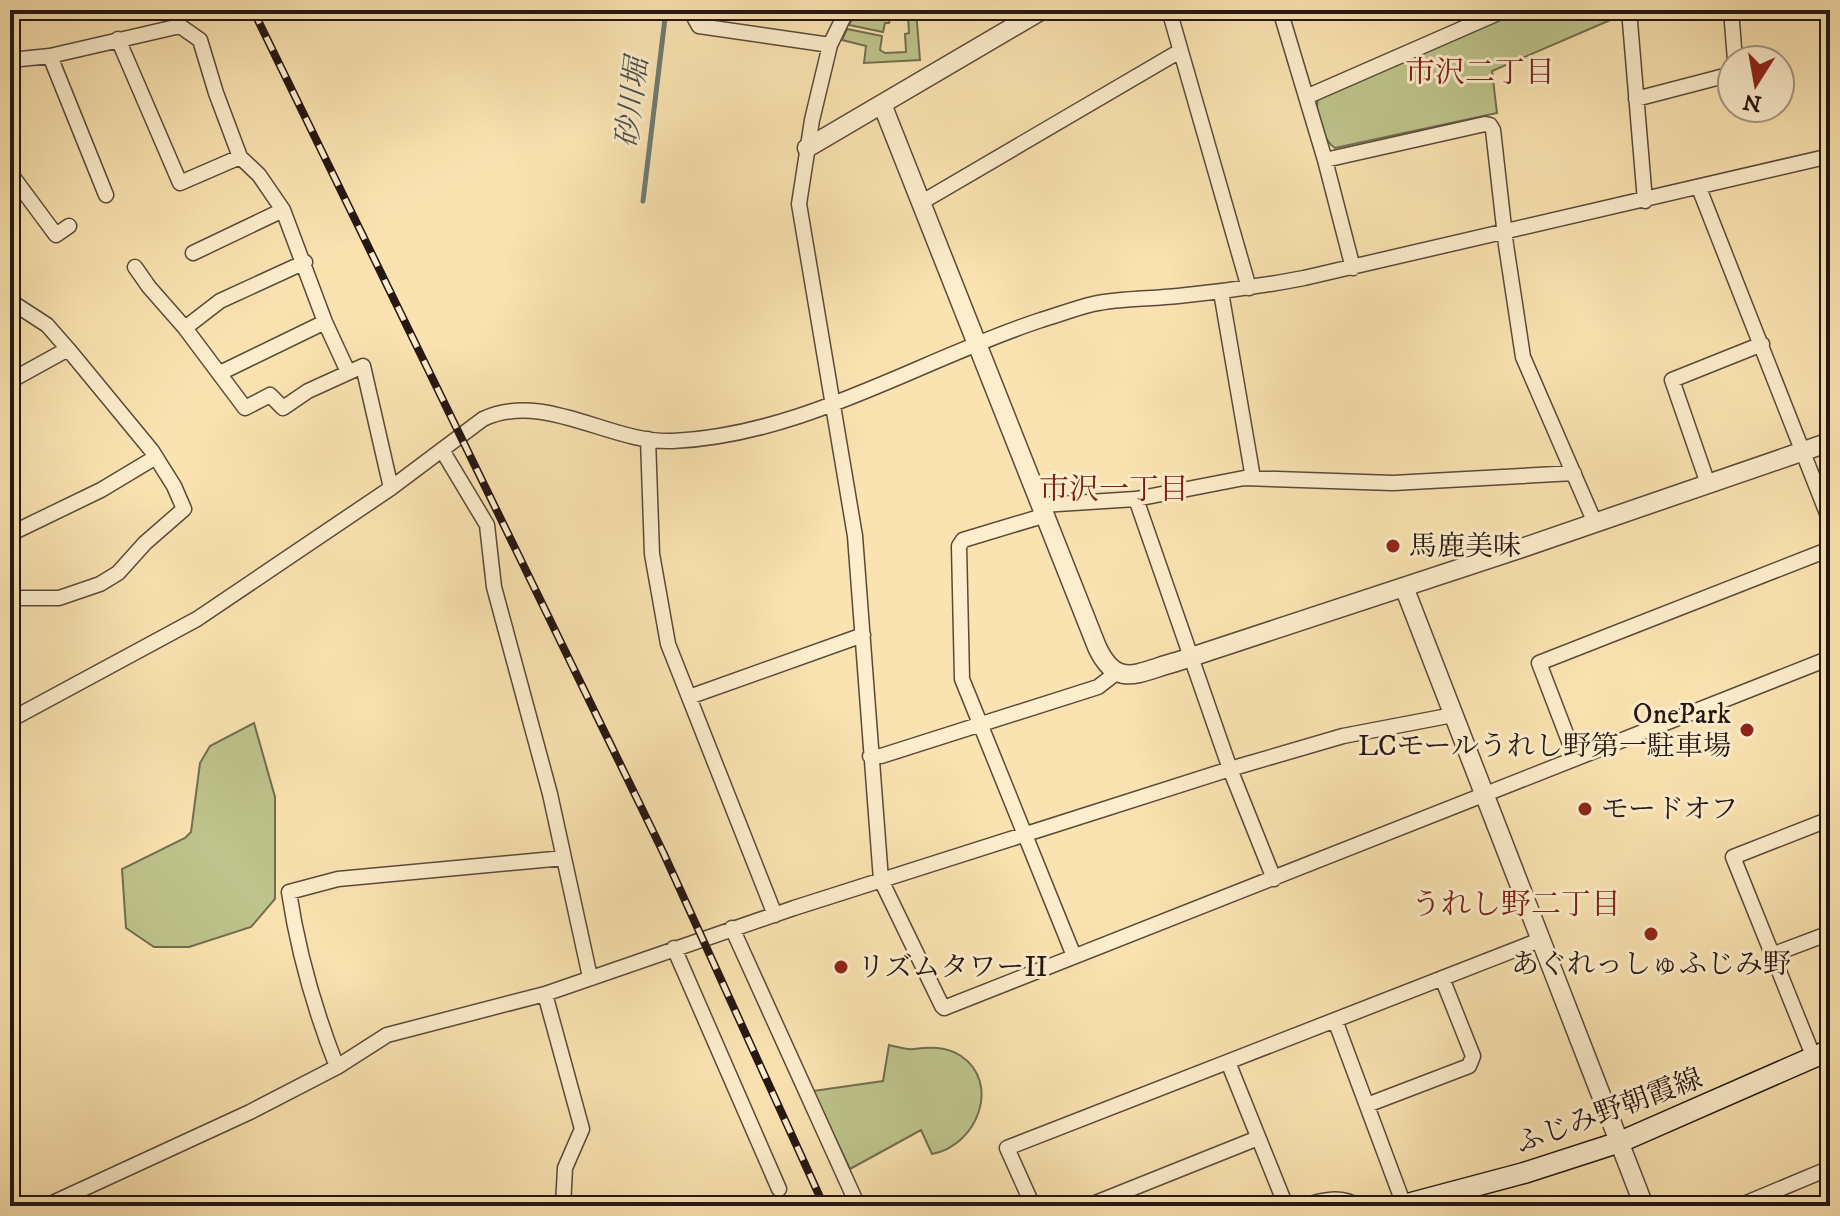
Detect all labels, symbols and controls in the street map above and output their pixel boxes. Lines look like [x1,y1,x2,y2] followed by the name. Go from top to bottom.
[1716,44,1796,124] north arrow
[609,51,657,150] water label: 砂川堀
[1405,55,1555,92] district label: 市沢二丁目
[1741,87,1764,117] text: N
[1039,472,1189,509] district label: 市沢一丁目
[1409,529,1521,564] place label: 馬鹿美味
[1384,537,1402,555] marker: 馬鹿美味
[1358,697,1731,764] place label: OnePark LCモールうれし野第一駐車場
[1738,721,1756,739] marker: OnePark LCモールうれし野第一駐車場
[1601,792,1738,827] place label: モードオフ
[1576,800,1594,818] marker: モードオフ
[1411,887,1621,924] district label: うれし野二丁目
[1642,925,1660,943] marker: あぐれっしゅふじみ野
[1511,947,1791,982] place label: あぐれっしゅふじみ野
[857,950,1048,985] place label: リズムタワーII
[832,958,850,976] marker: リズムタワーII
[1511,1061,1707,1161] street label: ふじみ野朝霞線

